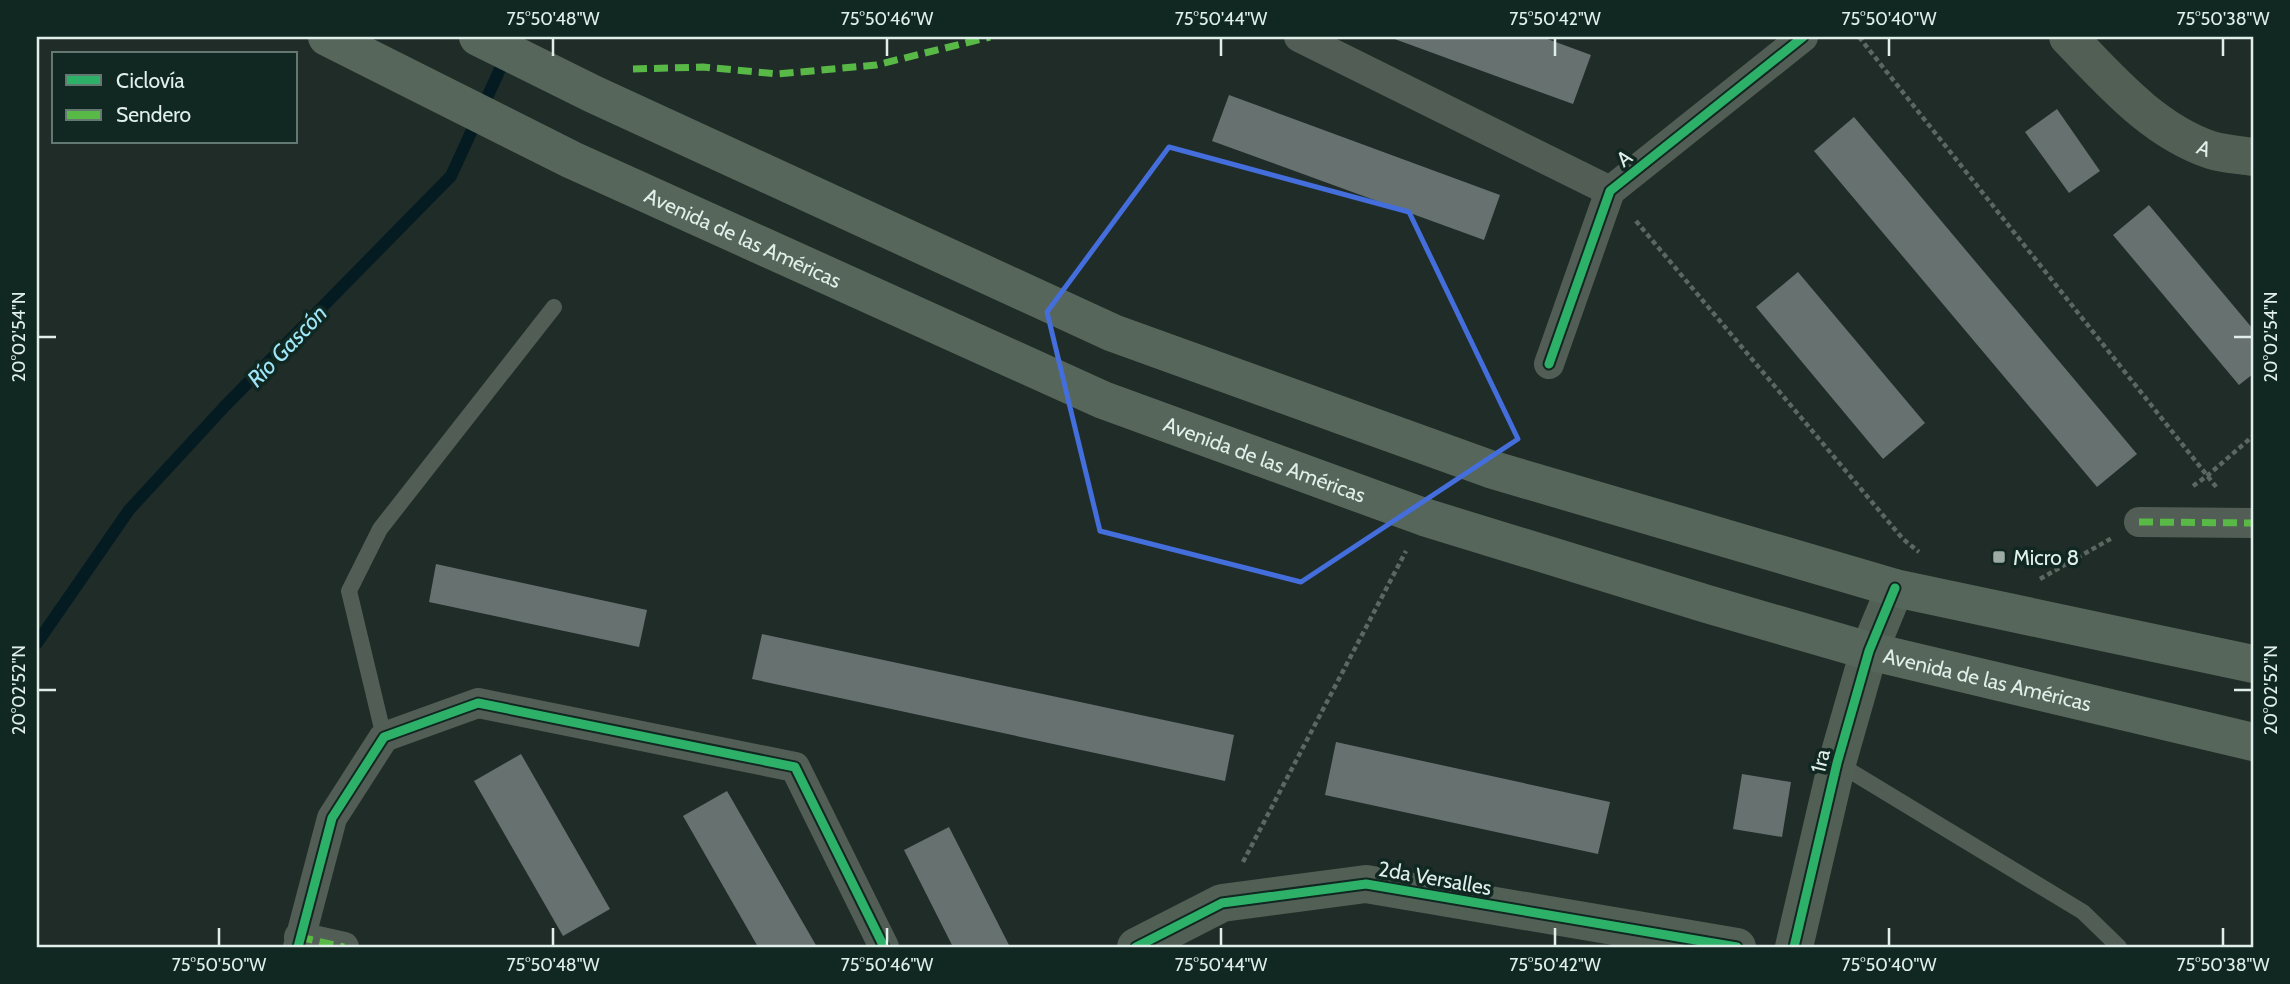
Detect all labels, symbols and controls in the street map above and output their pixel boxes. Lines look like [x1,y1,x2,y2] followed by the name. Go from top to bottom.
[506,8,600,30] text: 75°50'48"W
[841,8,933,30] text: 75°50'46"W
[1175,8,1267,30] text: 75°50'44"W
[1509,8,1601,30] text: 75°50'42"W
[1842,8,1936,30] text: 75°50'40"W
[2177,8,2269,30] text: 75°50'38"W
[52,52,298,144] legend
[116,68,185,93] text: Ciclovía
[116,102,191,127] text: Sendero
[2194,134,2215,162] street label: A
[1611,144,1637,172] street label: A
[641,182,846,293] street label: Avenida de las Américas
[8,292,30,382] text: 20°02'54"N
[2260,292,2282,382] text: 20°02'54"N
[241,299,333,393] water label: Río Gascón
[1160,411,1369,507] street label: Avenida de las Américas
[2013,545,2079,570] place label: Micro 8
[1991,549,2007,565] marker: Micro 8
[1881,642,2094,716] street label: Avenida de las Américas
[8,645,30,735] text: 20°02'52"N
[2260,645,2282,735] text: 20°02'52"N
[1805,747,1835,775] street label: 1ra
[1376,856,1494,900] street label: 2da Versalles
[172,954,266,976] text: 75°50'50"W
[506,954,600,976] text: 75°50'48"W
[841,954,933,976] text: 75°50'46"W
[1175,954,1267,976] text: 75°50'44"W
[1509,954,1601,976] text: 75°50'42"W
[1842,954,1936,976] text: 75°50'40"W
[2177,954,2269,976] text: 75°50'38"W

